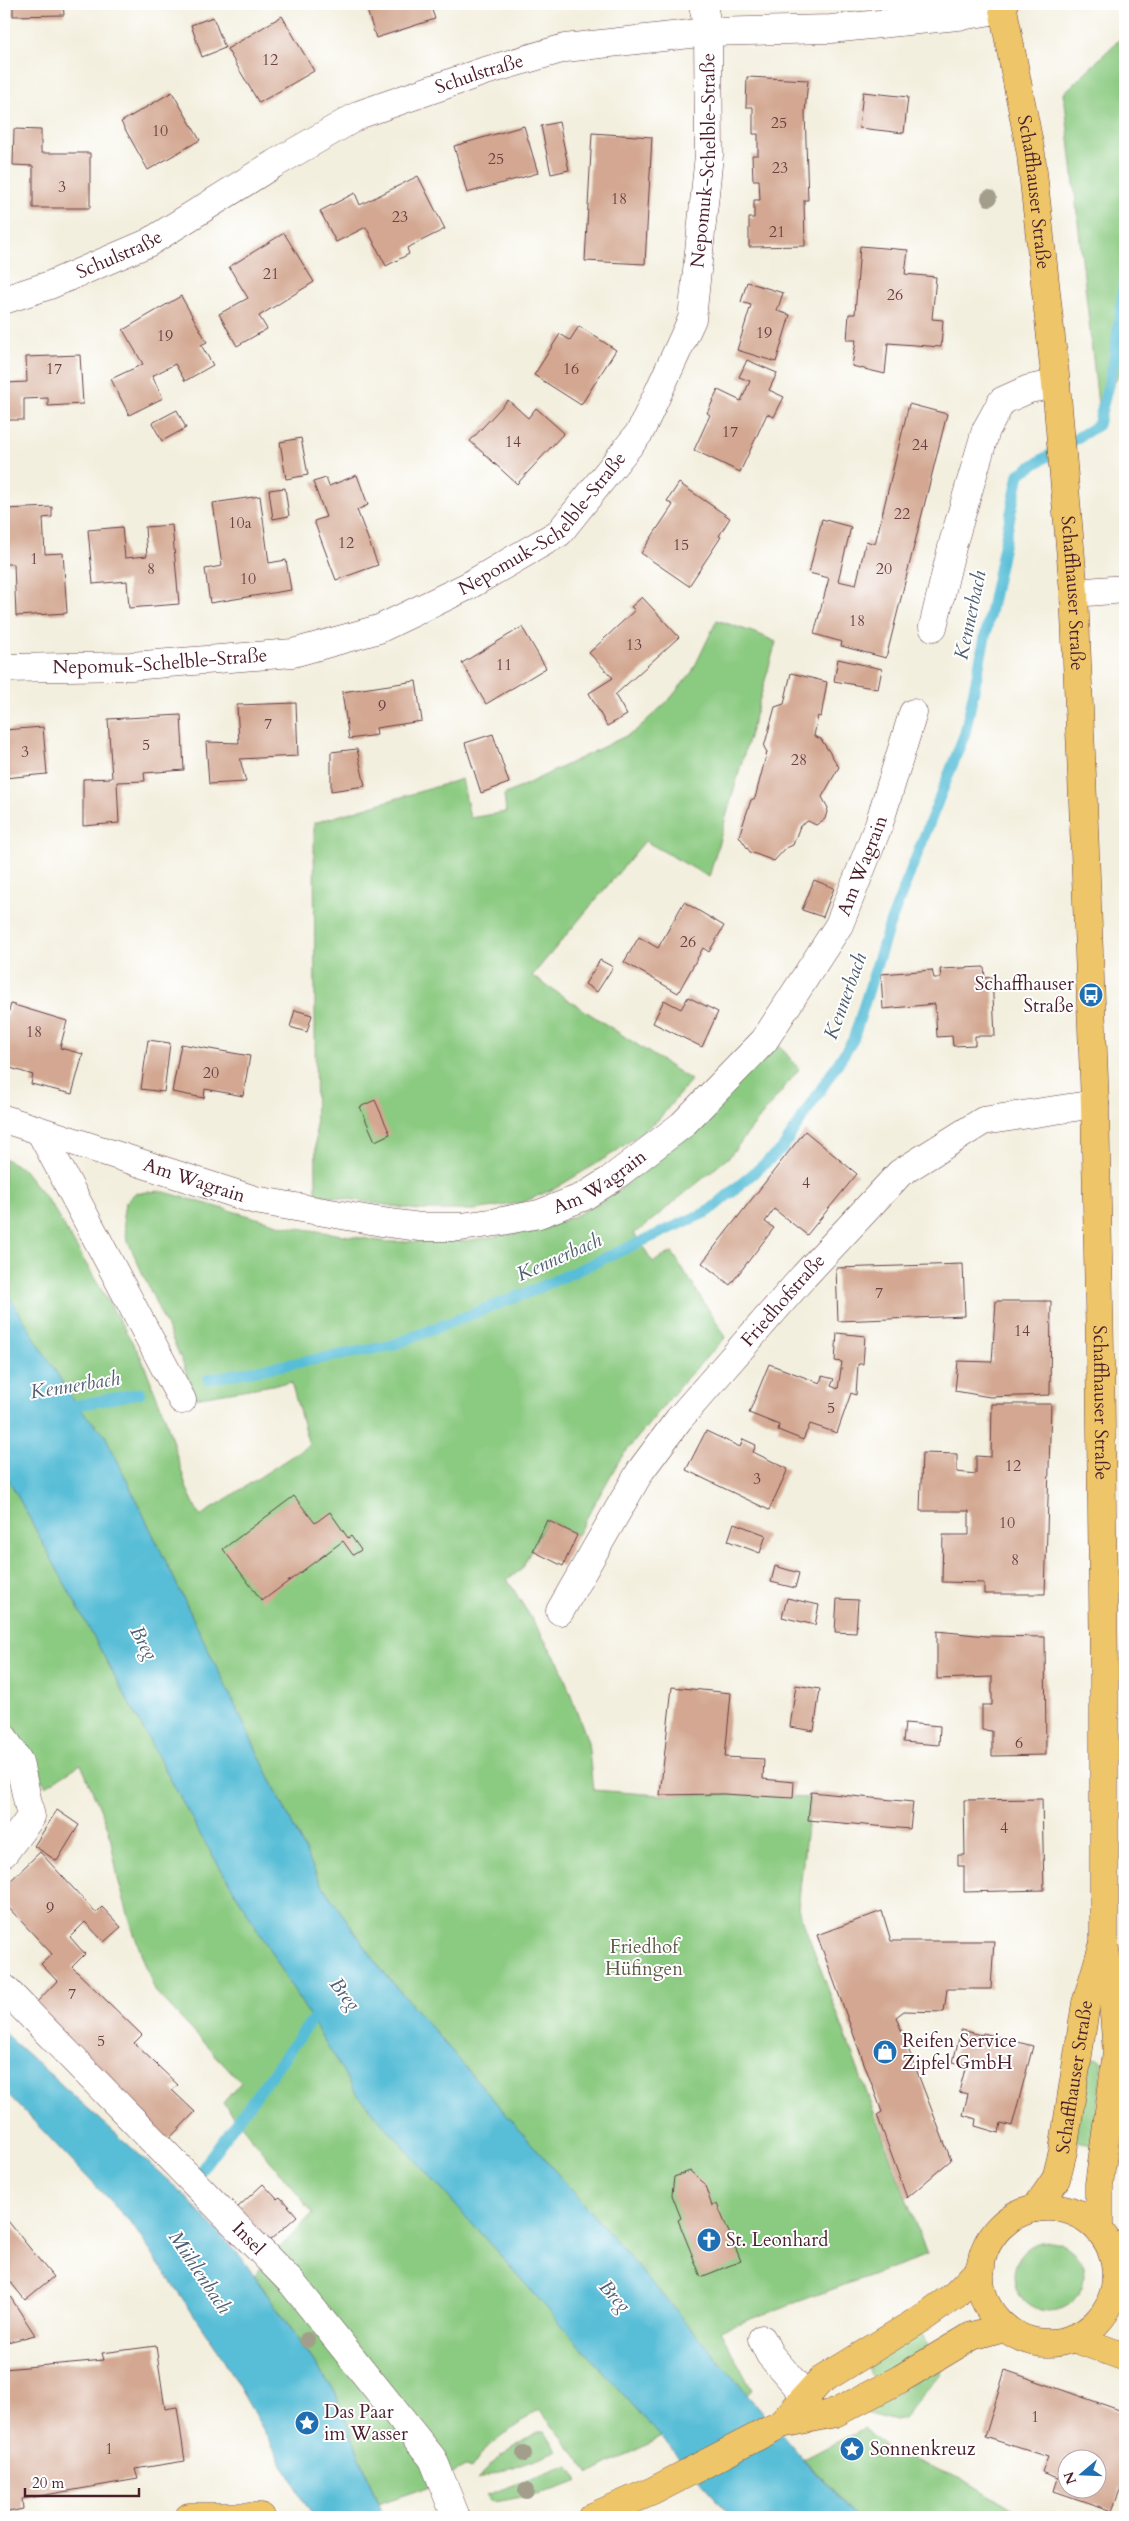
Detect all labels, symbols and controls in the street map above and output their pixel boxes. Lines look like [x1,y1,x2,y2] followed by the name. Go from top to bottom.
[432,48,526,100] street label: Schulstraße
[262,49,278,71] house number: 12
[684,53,722,269] street label: Nepomuk-Schelble-Straße
[771,112,787,134] house number: 25
[1011,113,1056,270] street label: Schaffhauser Straße
[152,120,168,142] house number: 10
[488,148,504,170] house number: 25
[772,157,788,179] house number: 23
[58,176,66,198] house number: 3
[611,188,627,210] house number: 18
[392,206,408,228] house number: 23
[769,221,785,243] house number: 21
[72,224,167,285] street label: Schulstraße
[263,263,279,285] house number: 21
[887,284,903,306] house number: 26
[756,322,772,344] house number: 19
[157,325,173,347] house number: 19
[46,358,62,380] house number: 17
[563,358,579,380] house number: 16
[722,421,738,443] house number: 17
[505,431,521,453] house number: 14
[912,434,928,456] house number: 24
[454,446,632,602] street label: Nepomuk-Schelble-Straße
[894,503,910,525] house number: 22
[228,512,252,534] house number: 10a
[1054,515,1090,671] street label: Schaffhauser Straße
[338,532,354,554] house number: 12
[673,534,689,556] house number: 15
[30,548,38,570] house number: 1
[147,558,155,580] house number: 8
[876,558,892,580] house number: 20
[240,568,256,590] house number: 10
[947,568,993,662] water label: Kennerbach
[849,610,865,632] house number: 18
[626,634,642,656] house number: 13
[52,642,268,680] street label: Nepomuk-Schelble-Straße
[496,654,512,676] house number: 11
[378,695,386,717] house number: 9
[264,713,272,735] house number: 7
[142,734,150,756] house number: 5
[21,741,29,763] house number: 3
[791,749,807,771] house number: 28
[831,812,894,920] street label: Am Wagrain
[680,931,696,953] house number: 26
[817,948,873,1043] water label: Kennerbach
[975,971,1074,1019] place label: Schaffhauser Straße
[1078,982,1104,1008] bus stop icon: Schaffhauser Straße
[26,1021,42,1043] house number: 18
[203,1062,219,1084] house number: 20
[549,1144,652,1220] street label: Am Wagrain
[140,1152,249,1209] street label: Am Wagrain
[802,1172,810,1194] house number: 4
[512,1226,606,1288] water label: Kennerbach
[735,1248,831,1352] street label: Friedhofstraße
[875,1282,883,1304] house number: 7
[1014,1320,1030,1342] house number: 14
[1086,1325,1115,1480] street label: Schaffhauser Straße
[28,1365,122,1405] water label: Kennerbach
[827,1397,835,1419] house number: 5
[1005,1455,1021,1477] house number: 12
[753,1468,761,1490] house number: 3
[999,1512,1015,1534] house number: 10
[1011,1549,1019,1571] house number: 8
[124,1621,164,1665] water label: Breg
[1015,1732,1023,1754] house number: 6
[1000,1817,1008,1839] house number: 4
[46,1897,54,1919] house number: 9
[605,1934,683,1982] park label: Friedhof Hüfingen
[323,1972,367,2016] water label: Breg
[68,1983,76,2005] house number: 7
[1050,1998,1099,2156] street label: Schaffhauser Straße
[902,2028,1017,2076] place label: Reifen Service Zipfel GmbH
[97,2030,105,2052] house number: 5
[872,2039,898,2065] shop icon: Reifen Service Zipfel GmbH
[226,2216,271,2261] street label: Insel
[162,2225,238,2319] water label: Mühlenbach
[696,2227,722,2253] church icon: St. Leonhard
[726,2227,828,2253] place label: St. Leonhard
[593,2274,637,2318] water label: Breg
[324,2399,408,2447] place label: Das Paar im Wasser
[1031,2406,1039,2428] house number: 1
[294,2410,320,2436] place icon: Das Paar im Wasser
[839,2436,865,2462] place icon: Sonnenkreuz
[870,2436,976,2462] place label: Sonnenkreuz
[105,2438,113,2460] house number: 1
[1056,2448,1106,2498] north arrow
[25,2466,139,2498] scale bar
[1059,2469,1081,2487] text: N
[32,2473,64,2493] text: 20 m

